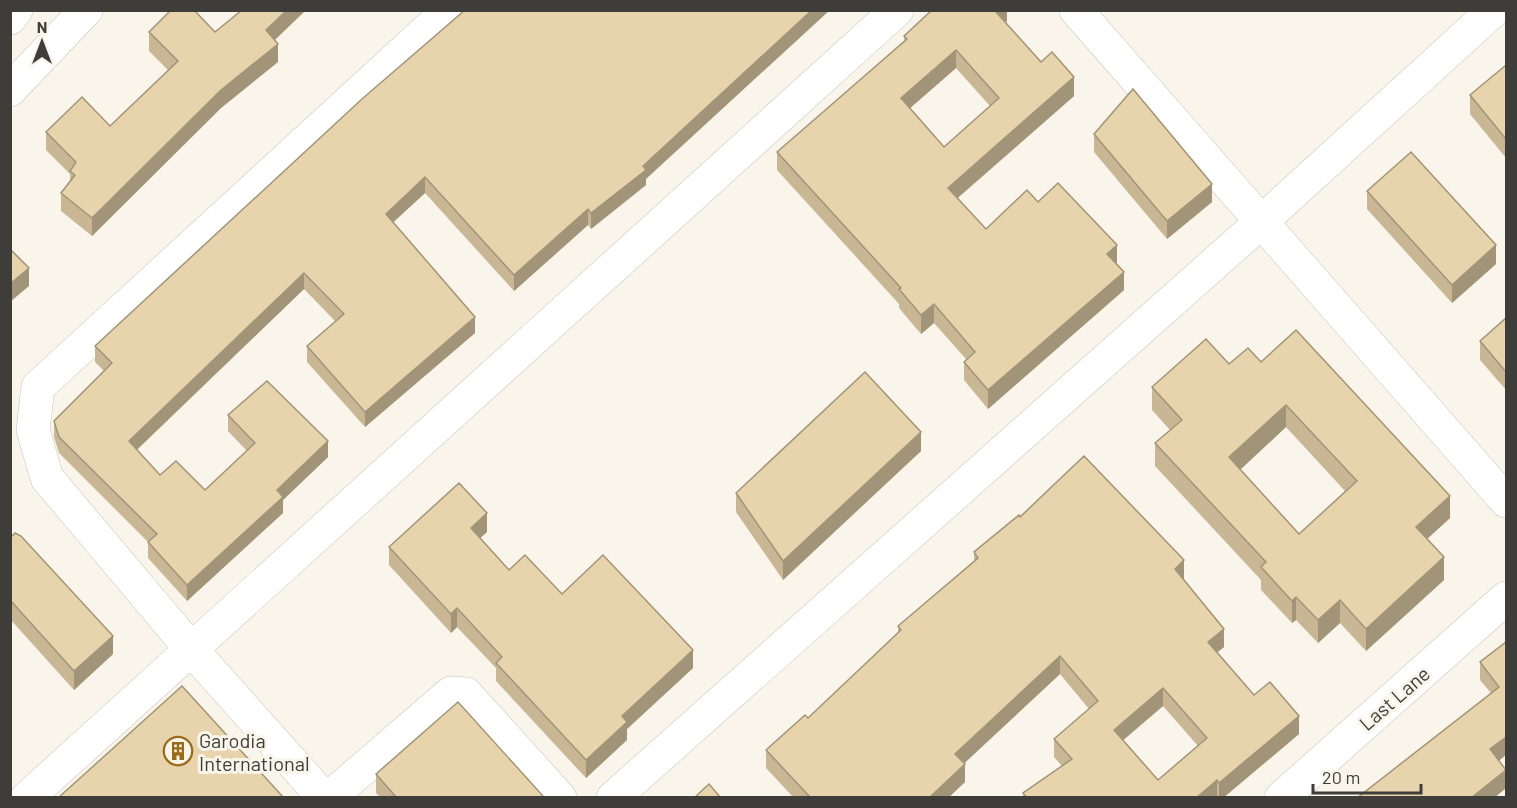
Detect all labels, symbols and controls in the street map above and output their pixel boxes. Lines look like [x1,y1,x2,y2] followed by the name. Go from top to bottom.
[12,12,72,72] north arrow
[37,17,47,36] text: N
[1354,661,1434,735] street label: Last Lane
[199,728,310,775] place label: Garodia International
[162,735,194,767] building icon: Garodia International
[1313,757,1421,795] scale bar
[1322,766,1360,788] text: 20 m

